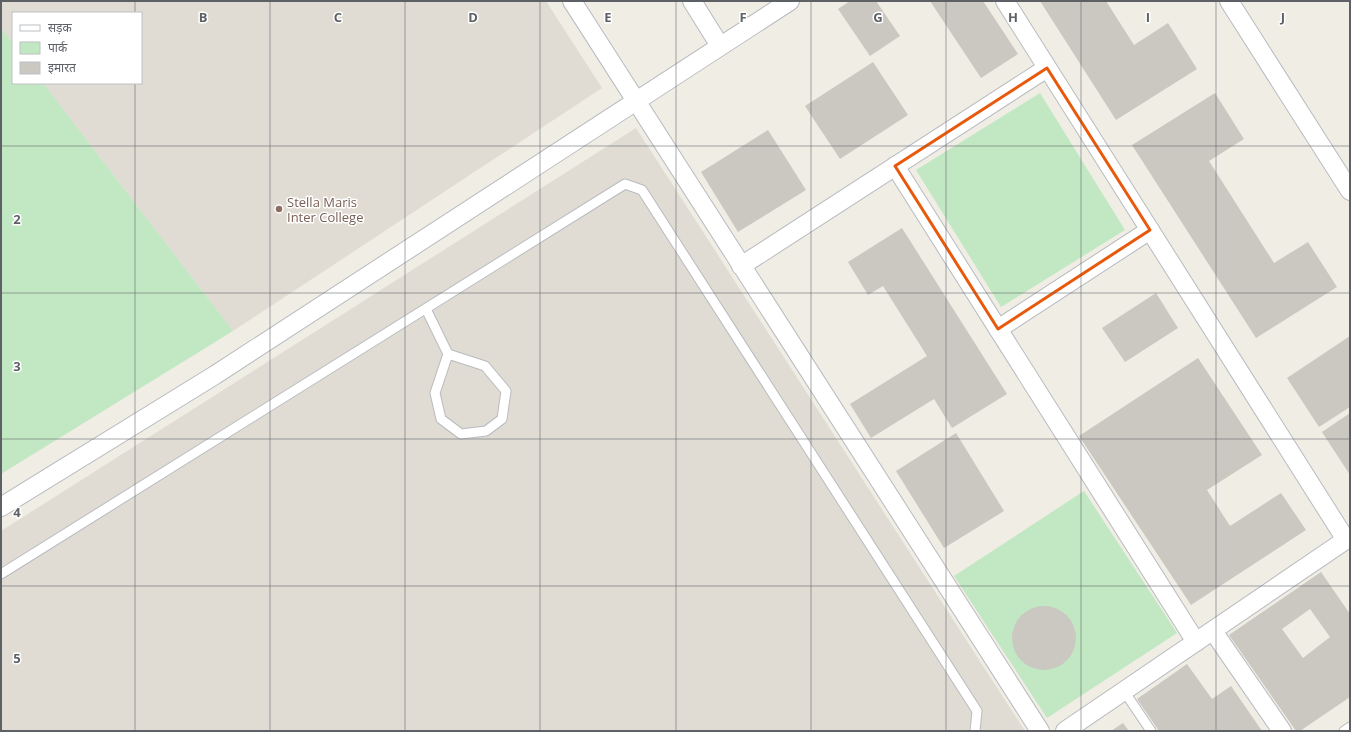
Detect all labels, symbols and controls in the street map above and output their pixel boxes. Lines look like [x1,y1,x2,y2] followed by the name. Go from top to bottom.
[199,8,208,26] text: B
[334,8,342,26] text: C
[468,8,478,26] text: D
[604,8,612,26] text: E
[739,8,747,26] text: F
[873,8,883,26] text: G
[1008,8,1018,26] text: H
[1146,8,1150,26] text: I
[1280,8,1285,26] text: J
[12,12,142,84] legend
[48,19,73,36] text: सड़क
[48,39,68,56] text: पार्क
[48,59,77,76] text: इमारत
[287,193,363,226] place label: Stella Maris Inter College
[274,204,284,214] marker: Stella Maris Inter College
[13,210,21,228] text: 2
[13,357,21,375] text: 3
[13,503,21,521] text: 4
[13,649,21,667] text: 5

